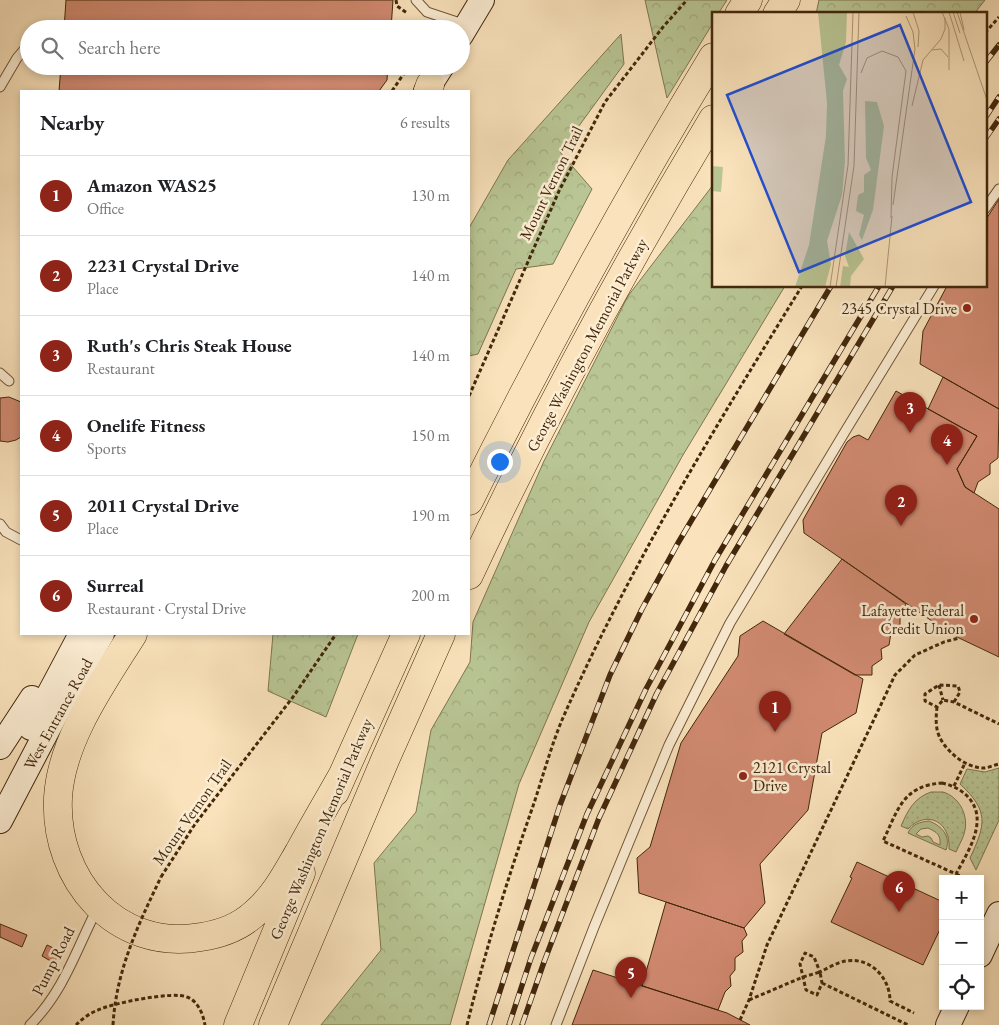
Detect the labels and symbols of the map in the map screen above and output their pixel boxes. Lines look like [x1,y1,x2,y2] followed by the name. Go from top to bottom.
[712,12,986,288] inset map
[514,122,588,244] street label: Mount Vernon Trail
[522,234,653,455] street label: George Washington Memorial Parkway
[842,298,957,319] place label: 2345 Crystal Drive
[961,302,973,314] marker: 2345 Crystal Drive
[894,392,926,433] pin: 3
[931,424,963,465] pin: 4
[487,449,513,475] your location
[885,485,917,526] pin: 2
[861,600,965,639] place label: Lafayette Federal Credit Union
[968,613,980,625] marker: Lafayette Federal Credit Union
[19,654,98,774] street label: West Entrance Road
[759,691,791,732] pin: 1
[265,714,378,943] street label: George Washington Memorial Parkway
[148,755,236,869] street label: Mount Vernon Trail
[753,757,831,796] place label: 2121 Crystal Drive
[737,770,749,782] marker: 2121 Crystal Drive
[883,871,915,912] pin: 6
[27,922,80,999] street label: Pump Road
[615,957,647,998] pin: 5

